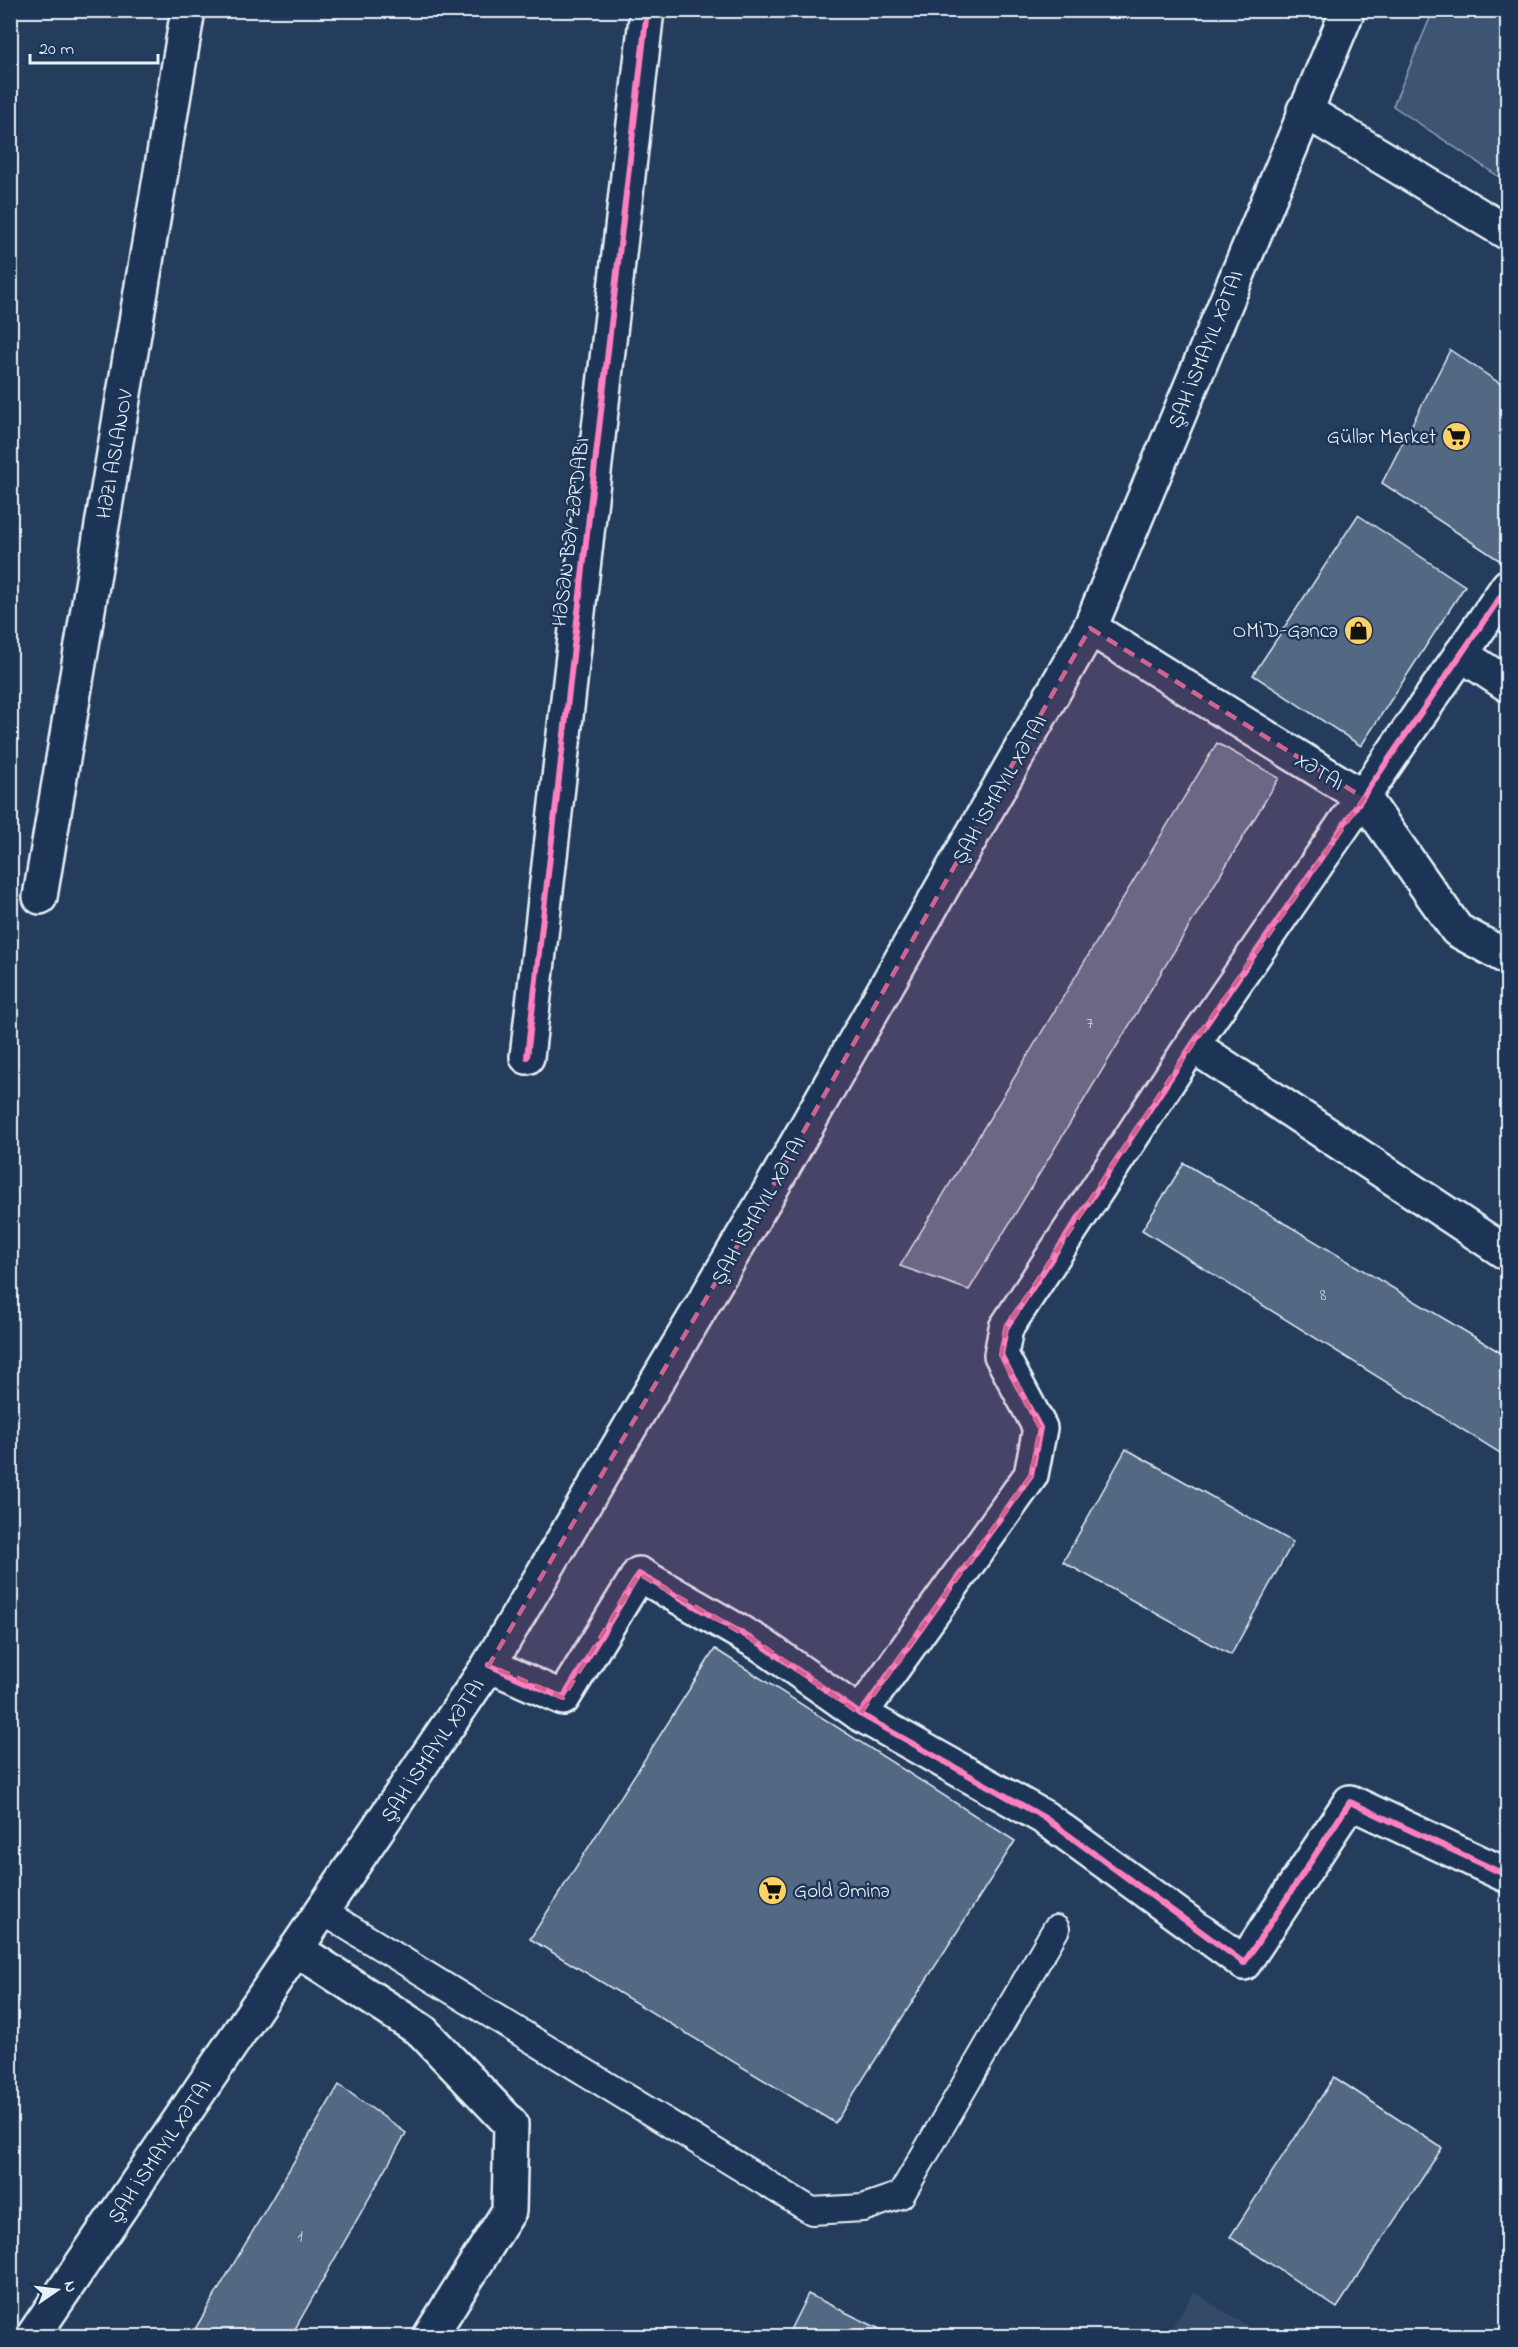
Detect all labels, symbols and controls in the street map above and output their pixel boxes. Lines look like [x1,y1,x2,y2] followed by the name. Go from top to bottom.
[30,27,158,65] scale bar
[39,37,74,63] text: 20 m
[1161,266,1252,433] street label: ŞAH İSMAYIL XƏTAI
[90,387,142,521] street label: HƏZI ASLANOV
[1441,420,1473,452] supermarket icon: Güllər Market
[1327,423,1436,453] place label: Güllər Market
[546,436,598,628] street label: HƏSƏN BƏY ZƏRDABI
[1343,614,1375,646] shop icon: OMİD-Gəncə
[1232,617,1338,647] place label: OMİD-Gəncə
[946,710,1056,870] street label: ŞAH İSMAYIL XƏTAI
[1289,746,1349,799] street label: XƏTAI
[1086,1011,1094,1037] house number: 7
[705,1131,815,1291] street label: ŞAH İSMAYIL XƏTAI
[1320,1283,1327,1309] house number: 8
[374,1673,493,1829] street label: ŞAH İSMAYIL XƏTAI
[757,1874,789,1906] supermarket icon: Gold Əminə
[794,1877,890,1907] place label: Gold Əminə
[101,2074,220,2230] street label: ŞAH İSMAYIL XƏTAI
[297,2224,303,2250] house number: 1
[27,2260,87,2320] north arrow
[57,2279,83,2295] text: N

